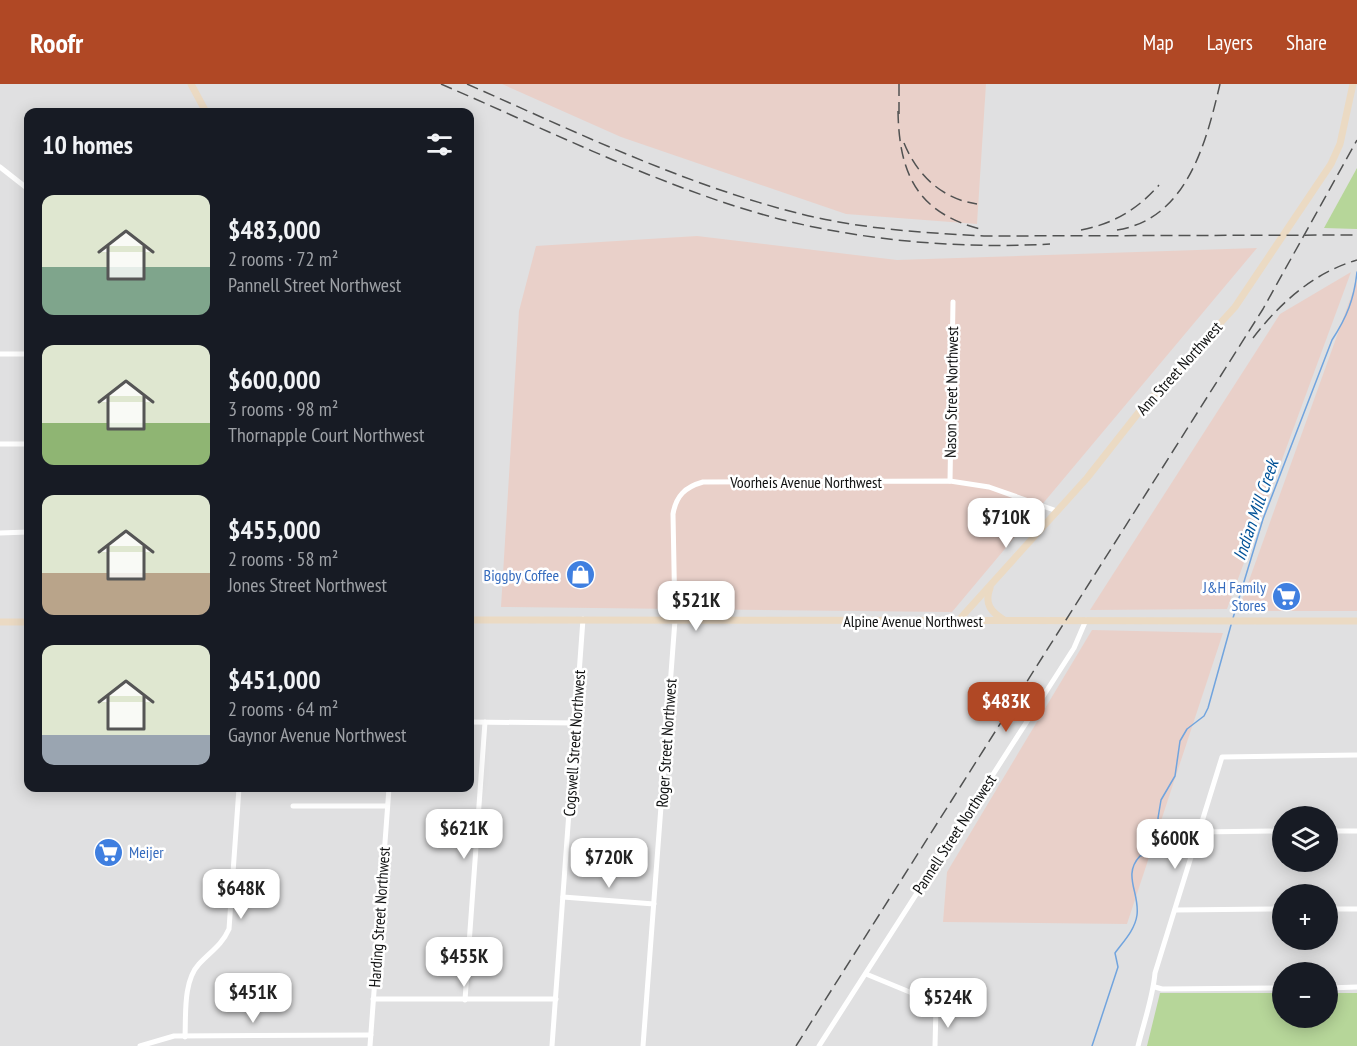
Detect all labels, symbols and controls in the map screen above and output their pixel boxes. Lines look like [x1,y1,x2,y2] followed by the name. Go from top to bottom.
[30,24,83,61] text: Roofr
[1143,29,1174,56] text: Map
[1207,29,1253,56] text: Layers
[1286,29,1327,56] text: Share
[42,128,133,161] text: 10 homes
[423,128,456,161] icon: filters
[228,213,321,246] text: $483,000
[90,219,162,291] icon: home
[228,246,338,272] text: 2 rooms · 72 m²
[228,272,401,298] text: Pannell Street Northwest
[1132,317,1227,419] street label: Ann Street Northwest
[940,325,962,458] street label: Nason Street Northwest
[228,363,321,396] text: $600,000
[90,369,162,441] icon: home
[228,396,338,422] text: 3 rooms · 98 m²
[228,422,425,448] text: Thornapple Court Northwest
[1228,455,1284,563] water label: Indian Mill Creek
[729,472,882,492] street label: Voorheis Avenue Northwest
[964,498,1048,549] pin: $710K
[982,504,1030,530] text: $710K
[228,513,321,546] text: $455,000
[90,519,162,591] icon: home
[228,546,338,572] text: 2 rooms · 58 m²
[564,559,596,591] shop icon: Biggby Coffee
[484,565,559,585] place label: Biggby Coffee
[228,572,387,598] text: Jones Street Northwest
[1202,577,1266,615] place label: J&H Family Stores
[1271,580,1303,612] supermarket icon: J&H Family Stores
[654,581,738,632] pin: $521K
[672,587,720,613] text: $521K
[843,611,983,631] street label: Alpine Avenue Northwest
[228,663,321,696] text: $451,000
[559,668,589,817] street label: Cogswell Street Northwest
[90,669,162,741] icon: home
[652,677,681,808] street label: Roger Street Northwest
[964,682,1048,733] pin: $483K
[982,688,1030,714] text: $483K
[228,696,338,722] text: 2 rooms · 64 m²
[228,722,407,748] text: Gaynor Avenue Northwest
[908,770,1000,898] street label: Pannell Street Northwest
[1272,806,1338,1028] map controls
[1272,806,1338,872] button: layers
[422,809,506,860] pin: $621K
[440,815,488,841] text: $621K
[1133,819,1217,870] pin: $600K
[1151,825,1199,851] text: $600K
[92,836,124,868] supermarket icon: Meijer
[567,838,651,889] pin: $720K
[129,842,164,862] place label: Meijer
[585,844,633,870] text: $720K
[364,845,394,988] street label: Harding Street Northwest
[199,869,283,920] pin: $648K
[217,875,265,901] text: $648K
[1272,884,1338,950] button: +
[422,937,506,988] pin: $455K
[440,943,488,969] text: $455K
[1272,962,1338,1028] button: −
[211,973,295,1024] pin: $451K
[906,978,990,1029] pin: $524K
[229,979,277,1005] text: $451K
[924,984,972,1010] text: $524K

